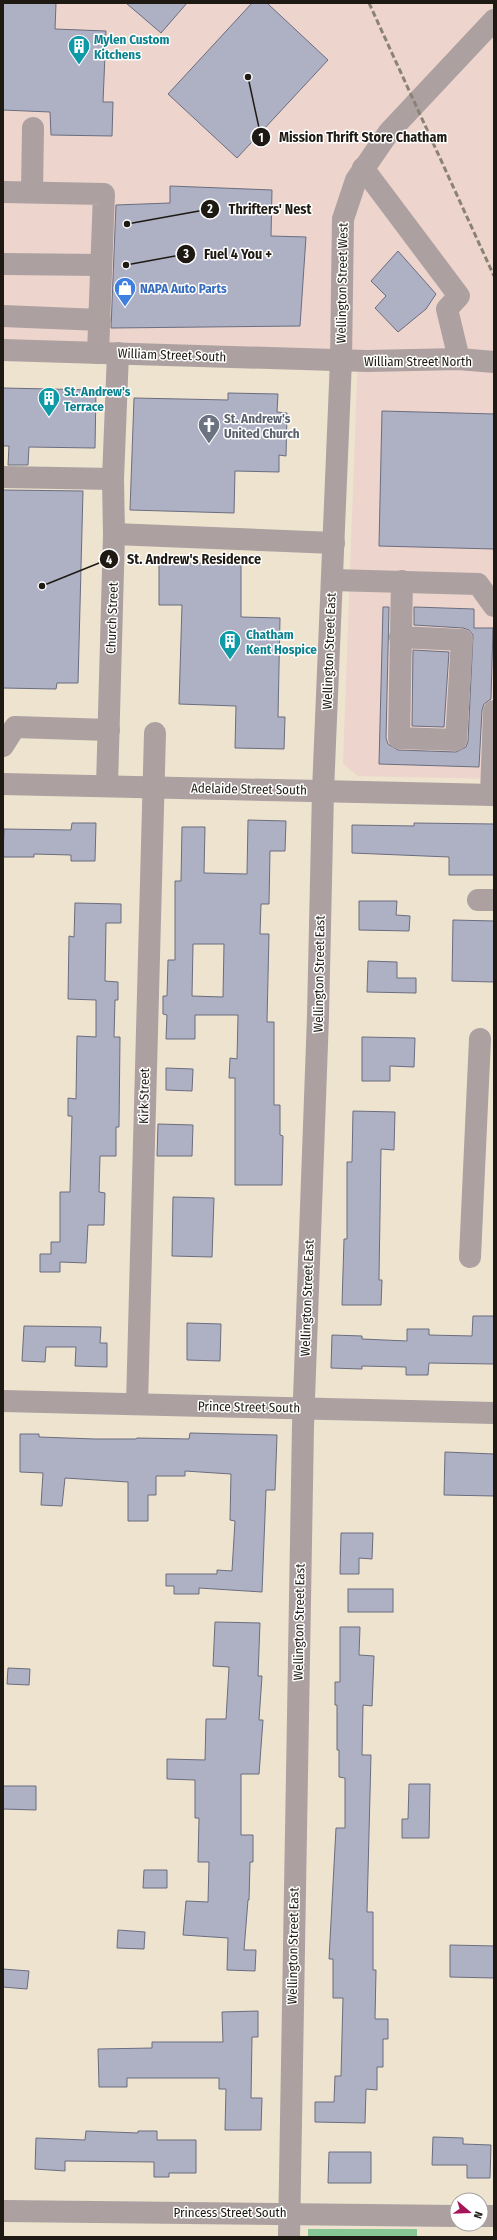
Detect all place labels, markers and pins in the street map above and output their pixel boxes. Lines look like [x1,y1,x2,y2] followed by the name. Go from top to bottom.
[94,32,169,62] place label: Mylen Custom Kitchens
[66,33,92,66] building icon: Mylen Custom Kitchens
[251,124,455,150] callout: Mission Thrift Store Chatham
[200,196,319,222] callout: Thrifters' Nest
[176,241,280,267] callout: Fuel 4 You +
[112,275,138,308] shop icon: NAPA Auto Parts
[140,281,227,296] place label: NAPA Auto Parts
[64,384,131,414] place label: St. Andrew's Terrace
[36,385,62,418] building icon: St. Andrew's Terrace
[224,411,300,441] place label: St. Andrew's United Church
[196,412,222,445] church icon: St. Andrew's United Church
[99,546,269,572] callout: St. Andrew's Residence
[246,627,317,657] place label: Chatham Kent Hospice
[217,628,243,661] building icon: Chatham Kent Hospice

